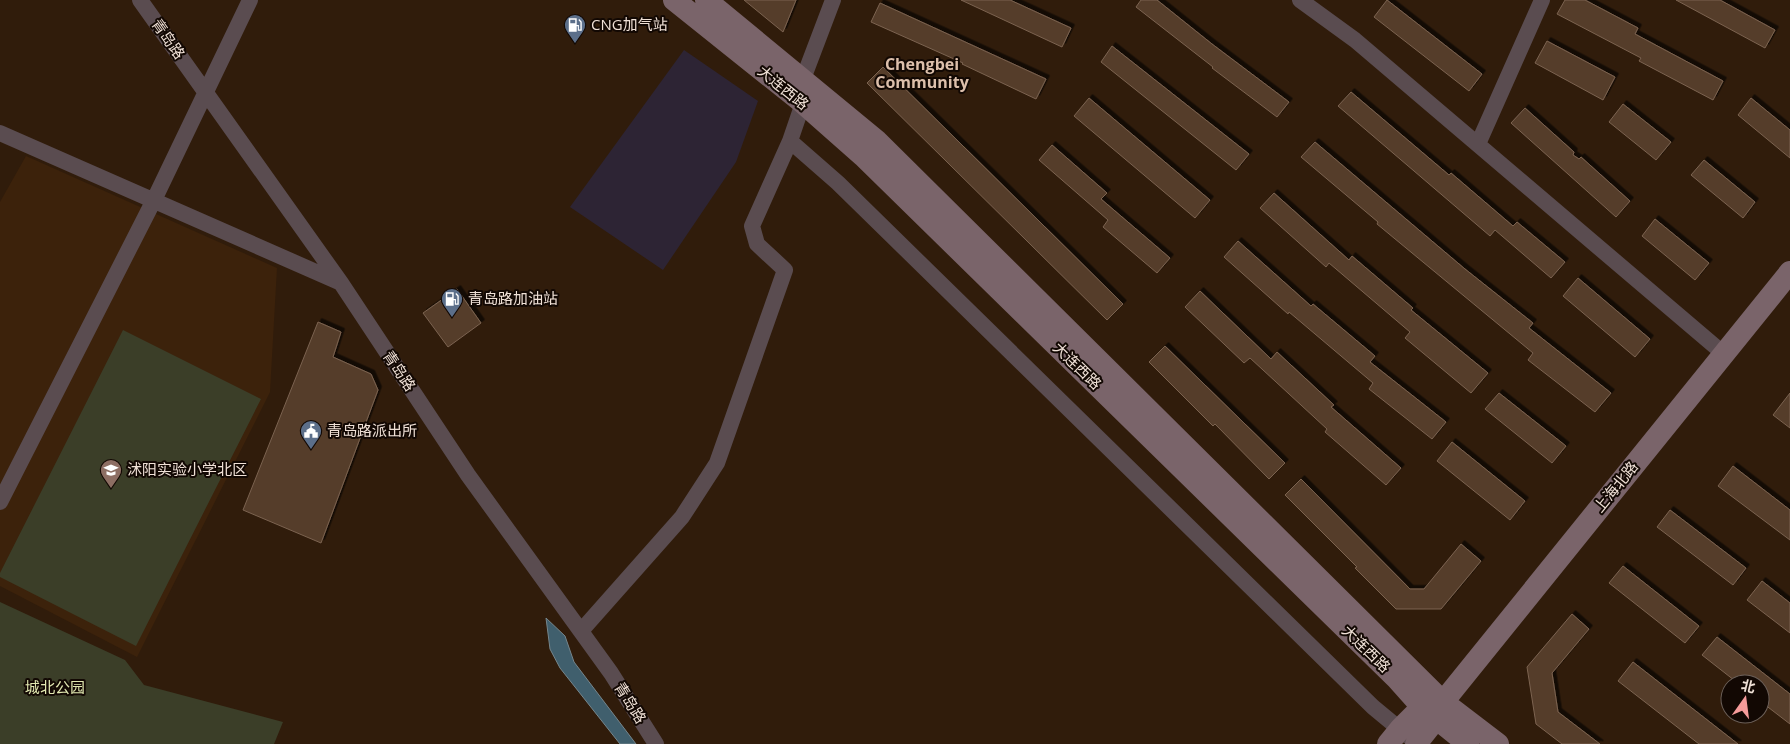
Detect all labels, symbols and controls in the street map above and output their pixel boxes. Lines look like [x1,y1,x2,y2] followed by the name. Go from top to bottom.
[563,13,587,44] fuel station icon: CNG加气站
[148,14,190,63] street label: 青岛路
[591,14,668,34] place label: CNG加气站
[875,53,970,93] district label: Chengbei Community
[754,61,813,114] street label: 大连西路
[440,287,464,318] fuel station icon: 青岛路加油站
[468,288,558,308] place label: 青岛路加油站
[1049,337,1106,393] street label: 大连西路
[379,346,421,395] street label: 青岛路
[299,419,323,450] public building icon: 青岛路派出所
[327,420,417,440] place label: 青岛路派出所
[1589,457,1642,516] street label: 上海北路
[99,458,123,489] school or university icon: 沭阳实验小学北区
[127,459,247,479] place label: 沭阳实验小学北区
[1338,620,1395,676] street label: 大连西路
[1720,674,1770,724] north arrow
[1739,675,1757,697] text: 北
[25,677,85,697] park label: 城北公园
[610,678,651,727] street label: 青岛路

